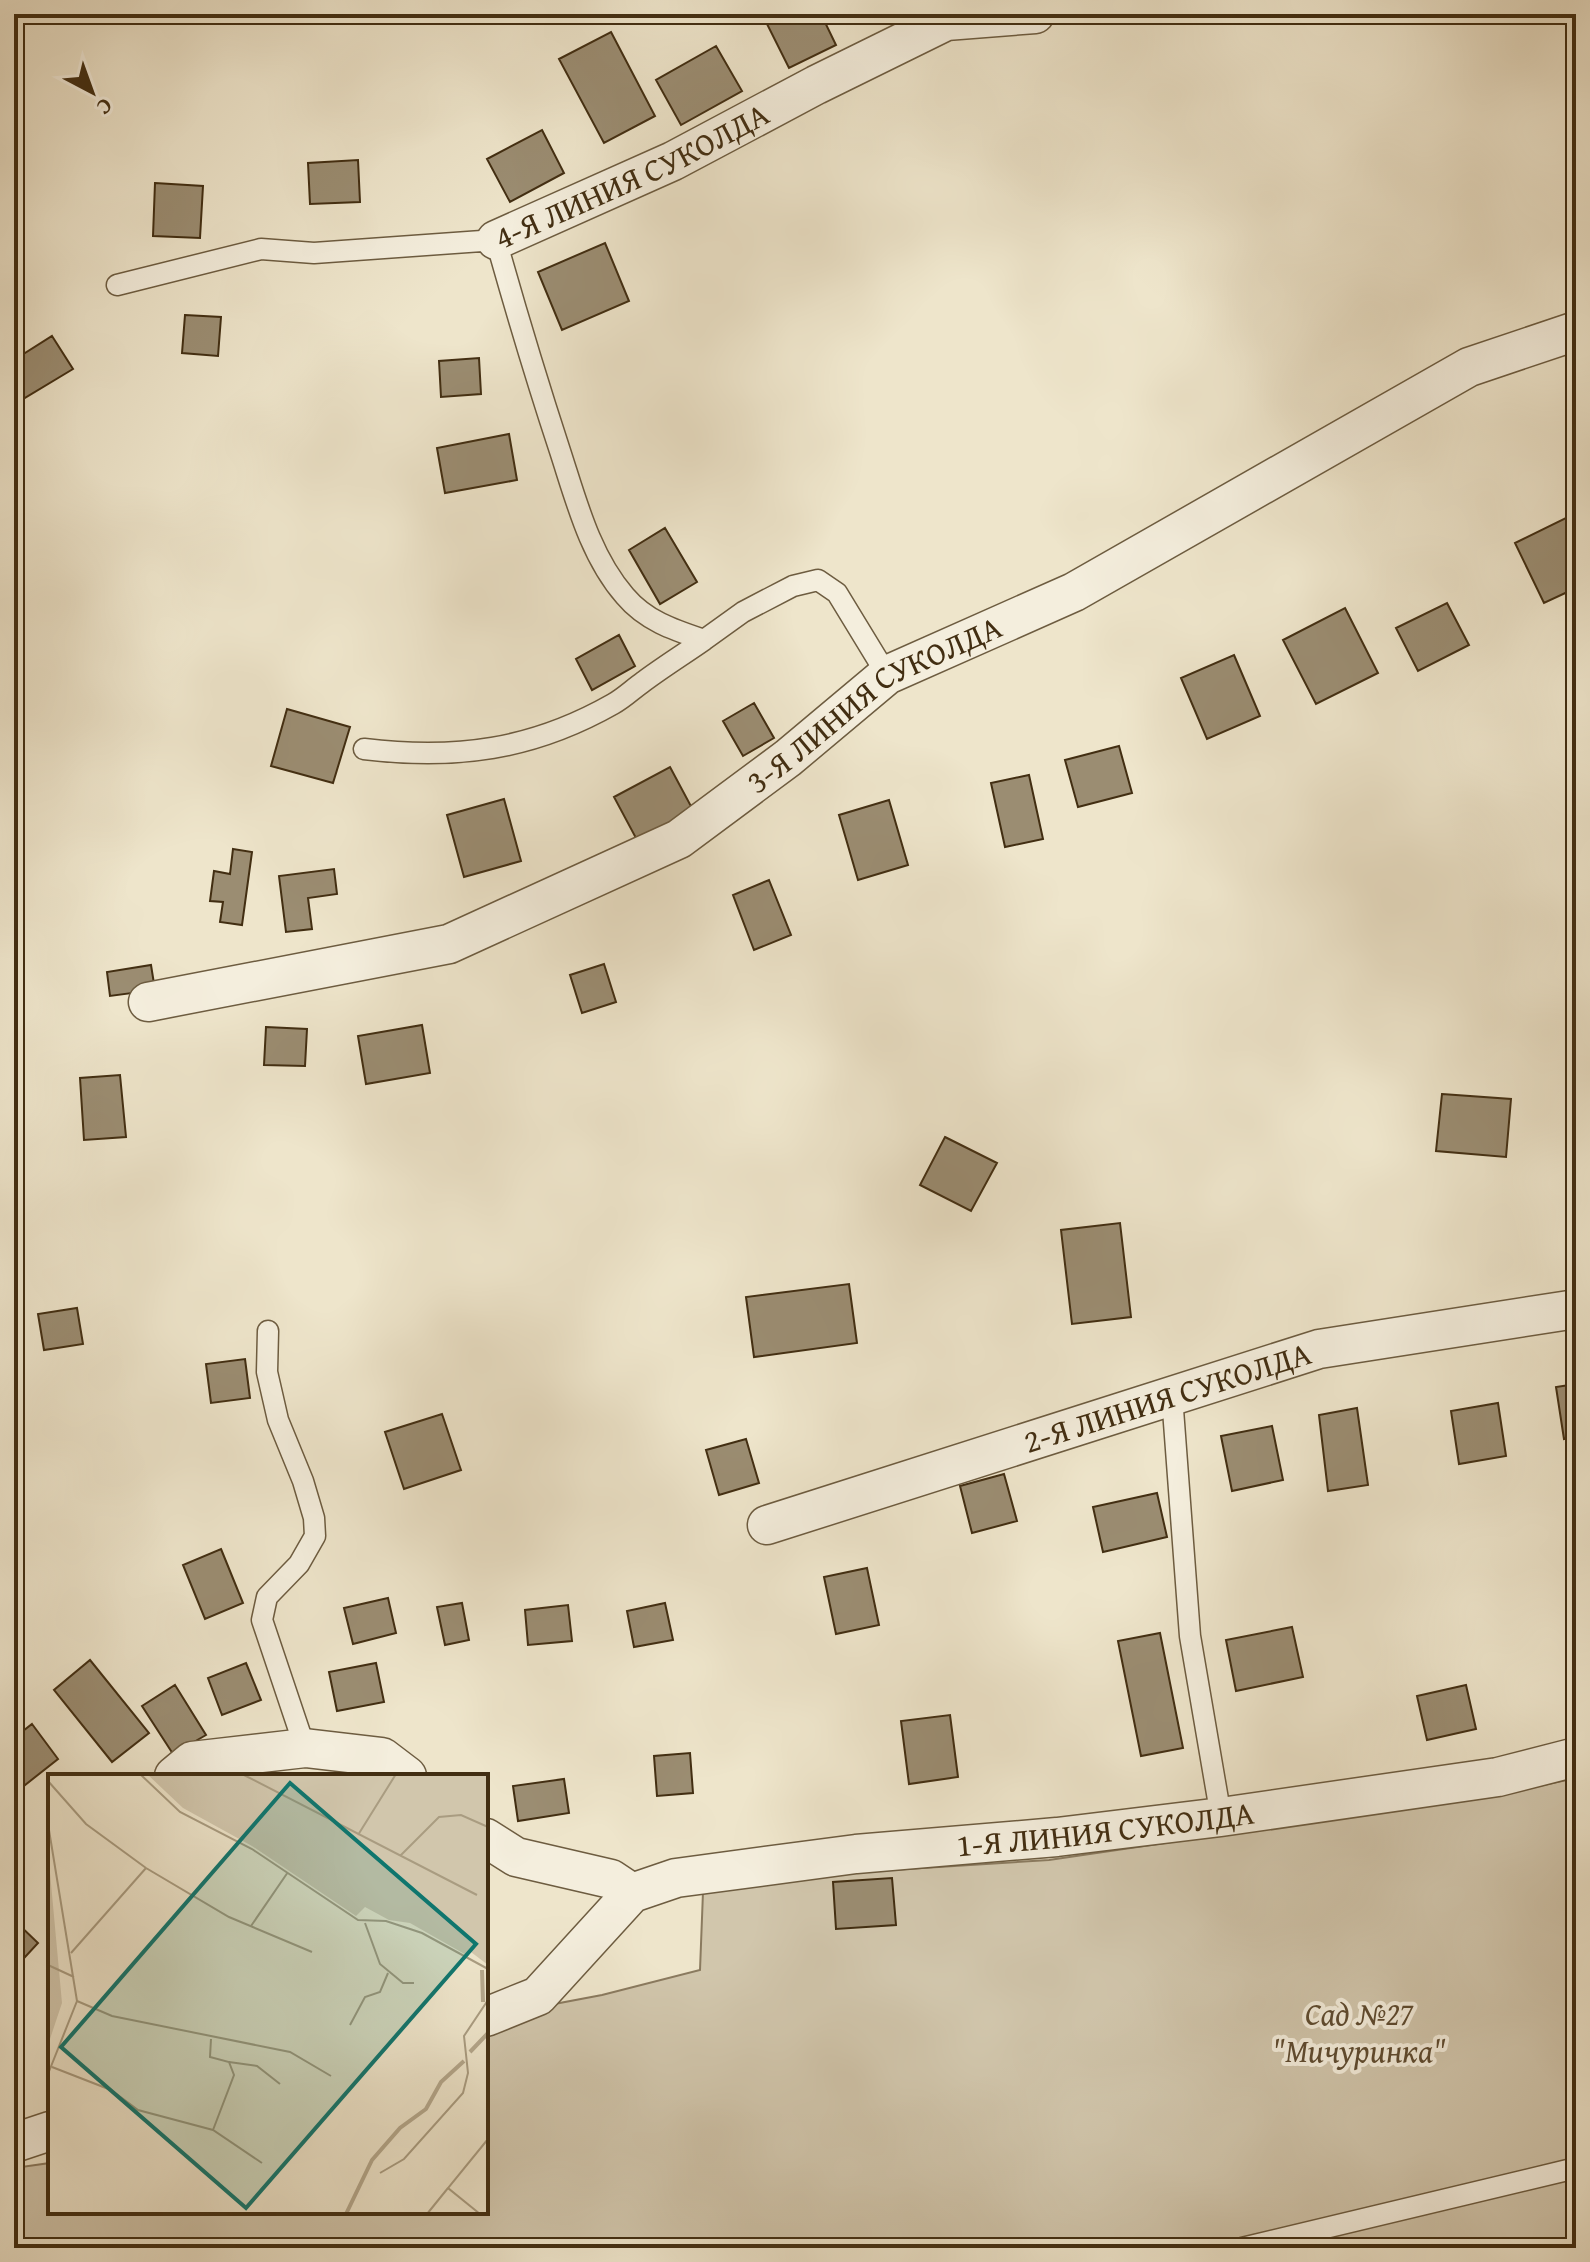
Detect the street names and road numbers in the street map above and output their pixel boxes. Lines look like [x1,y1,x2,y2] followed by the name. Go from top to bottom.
[487,90,778,261] street label: 4-Я ЛИНИЯ СУКОЛДА
[736,603,1009,804] street label: 3-Я ЛИНИЯ СУКОЛДА
[1017,1329,1317,1465] street label: 2-Я ЛИНИЯ СУКОЛДА
[955,1788,1257,1868] street label: 1-Я ЛИНИЯ СУКОЛДА

